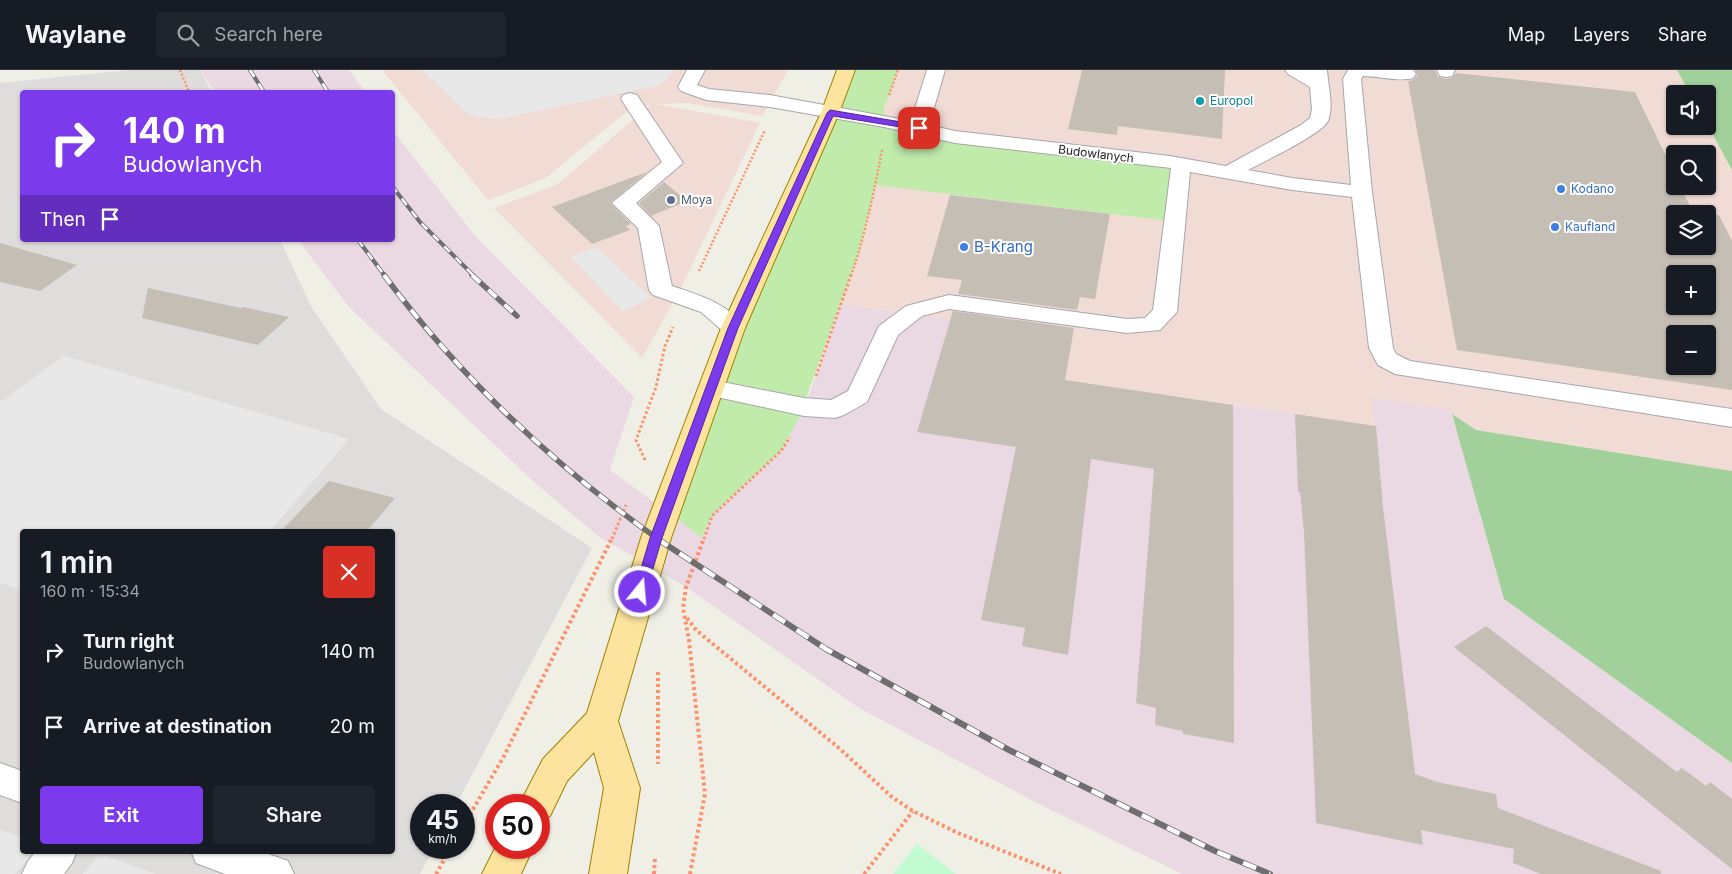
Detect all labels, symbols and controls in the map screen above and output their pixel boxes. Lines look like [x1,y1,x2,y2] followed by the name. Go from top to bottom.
[156,12,506,57] search box
[25,20,126,49] text: Waylane
[174,21,202,49] icon: search
[214,23,323,46] text: Search here
[1508,24,1545,45] text: Map
[1573,24,1630,45] text: Layers
[1658,24,1707,45] text: Share
[1666,85,1716,375] map controls
[1666,85,1716,135] button: sound
[1210,93,1253,108] place label: Europol
[1194,95,1206,107] marker: Europol
[898,107,940,149] pin
[123,109,226,151] text: 140 m
[40,110,105,175] icon: right
[905,114,933,142] icon: arrive
[1057,141,1135,166] street label: Budowlanych
[1666,145,1716,195] button: search
[123,151,263,177] text: Budowlanych
[1571,181,1614,196] place label: Kodano
[1555,183,1567,195] marker: Kodano
[681,192,712,207] place label: Moya
[665,194,677,206] marker: Moya
[96,205,124,233] icon: arrive
[1666,205,1716,255] button: layers
[40,208,86,231] text: Then
[1565,219,1615,234] place label: Kaufland
[1549,221,1561,233] marker: Kaufland
[974,237,1033,256] place label: B-Krang
[958,241,970,253] marker: B-Krang
[1666,265,1716,315] button: +
[1666,325,1716,375] button: −
[40,544,113,580] text: 1 min
[323,546,375,598] button: close
[613,565,665,617] position arrow
[40,581,140,601] text: 160 m · 15:34
[83,630,174,653] text: Turn right
[40,638,68,666] icon: right
[321,640,375,663] text: 140 m
[83,653,184,673] text: Budowlanych
[40,713,68,741] icon: arrive
[83,715,272,738] text: Arrive at destination
[329,715,375,738] text: 20 m
[40,786,203,844] button: Exit
[213,786,375,844] button: Share
[485,794,550,859] speed limit sign: 50
[426,805,459,835] text: 45
[428,831,457,846] text: km/h

